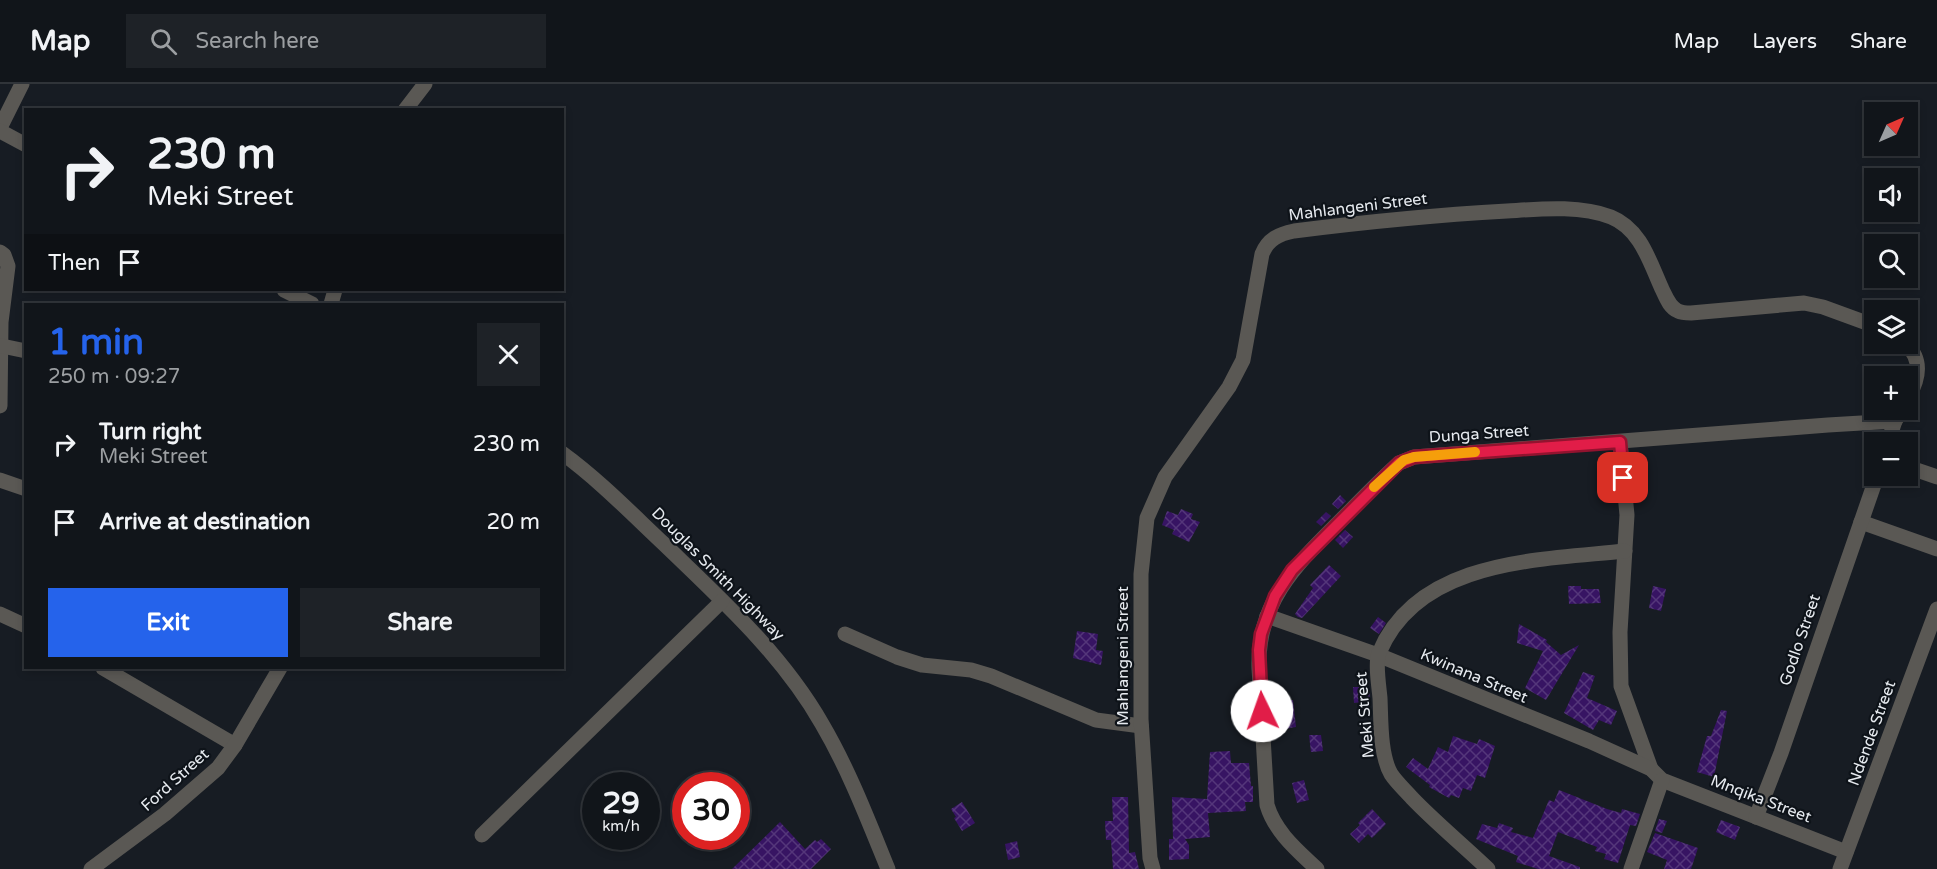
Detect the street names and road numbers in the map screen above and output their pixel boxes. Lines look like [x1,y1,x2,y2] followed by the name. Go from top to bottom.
[1287,189,1429,225] street label: Mahlangeni Street
[1428,421,1530,447] street label: Dunga Street
[647,503,789,645] street label: Douglas Smith Highway
[1113,586,1133,726] street label: Mahlangeni Street
[1775,592,1825,688] street label: Godlo Street
[1417,644,1531,708] street label: Kwinana Street
[1351,671,1379,759] street label: Meki Street
[1844,678,1900,788] street label: Ndende Street
[137,744,213,816] street label: Ford Street
[1708,771,1814,827] street label: Mnqika Street

